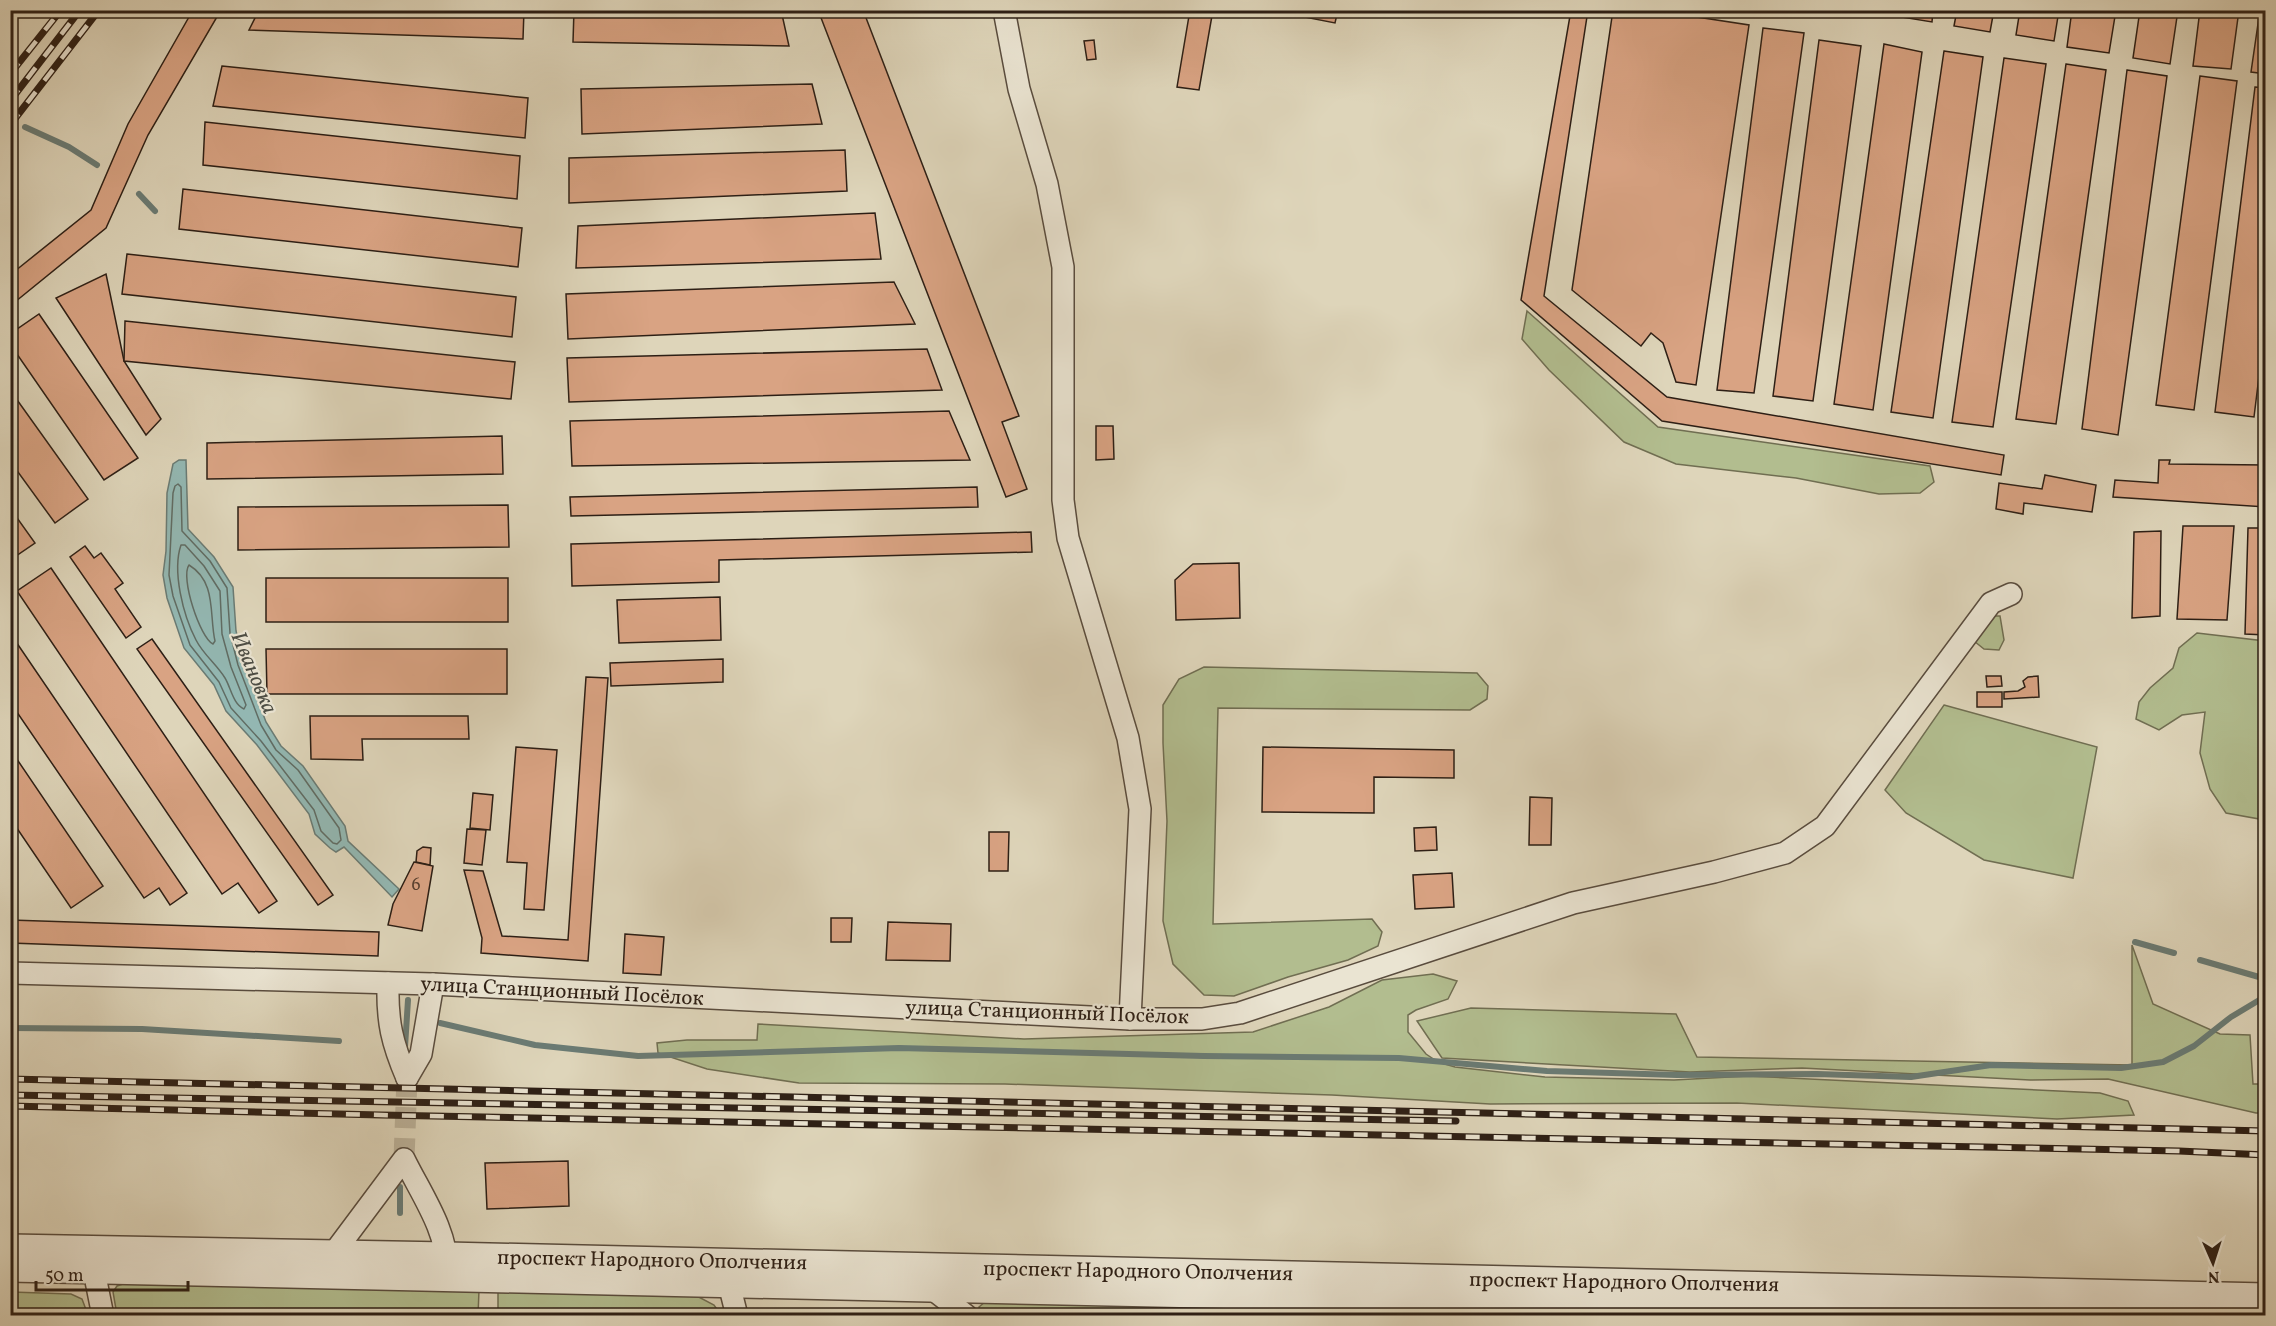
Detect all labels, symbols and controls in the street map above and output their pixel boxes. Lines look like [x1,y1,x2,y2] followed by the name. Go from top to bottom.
[222,627,284,719] water label: Ивановка
[411,873,421,898] house number: 6
[420,970,704,1014] street label: улица Станционный Посёлок
[905,994,1189,1032] street label: улица Станционный Посёлок
[2183,1233,2243,1293] north arrow
[497,1244,807,1278] street label: проспект Народного Ополчения
[36,1254,188,1292] scale bar
[983,1255,1293,1289] street label: проспект Народного Ополчения
[45,1264,84,1289] text: 50 m
[2207,1265,2220,1287] text: N
[1469,1266,1779,1300] street label: проспект Народного Ополчения

